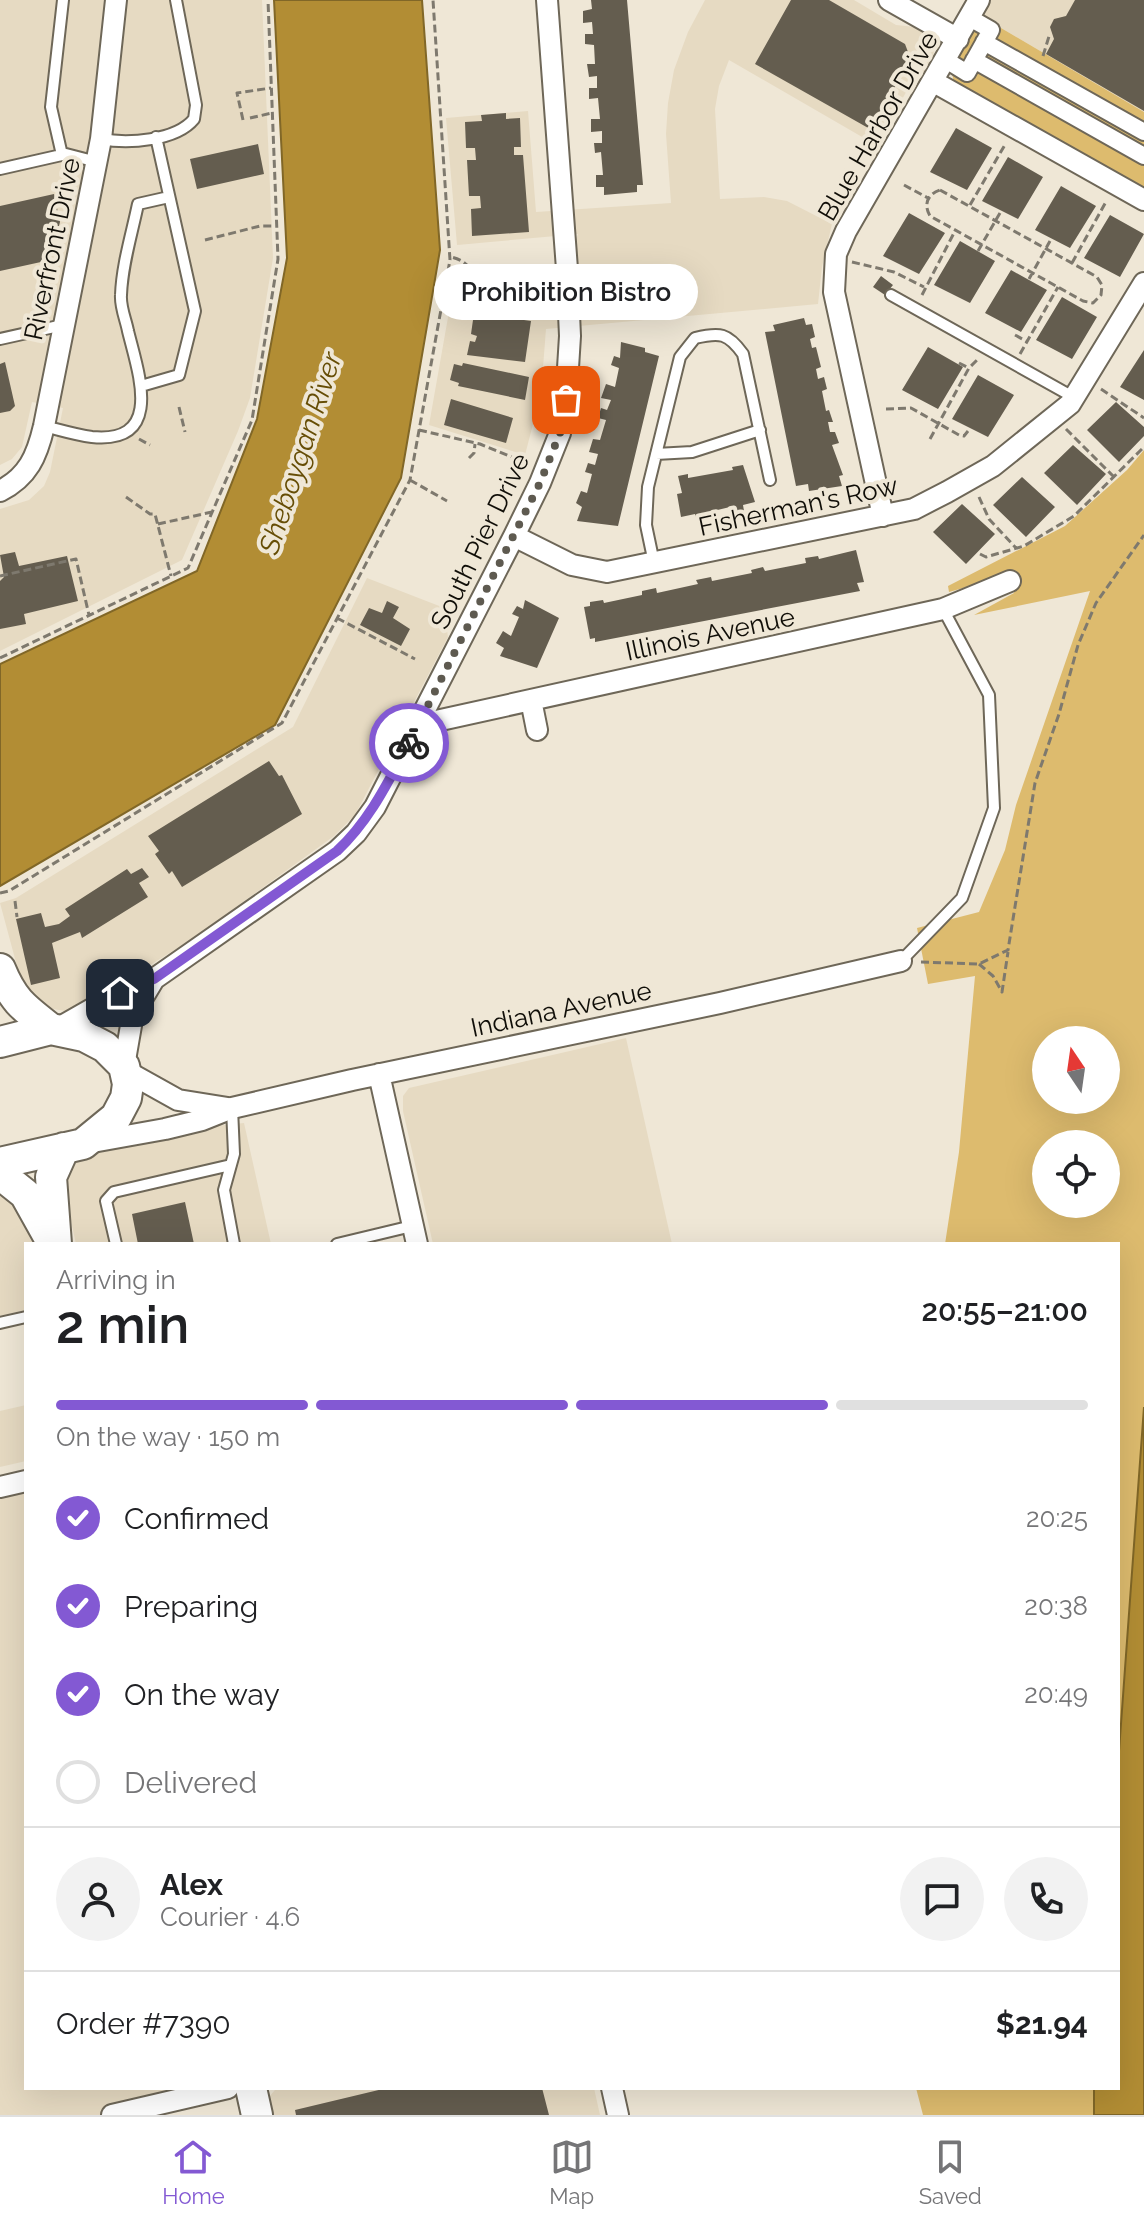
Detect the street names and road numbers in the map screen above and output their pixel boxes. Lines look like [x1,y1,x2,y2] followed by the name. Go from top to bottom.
[812,26,944,226] street label: Blue Harbor Drive
[18,155,86,343] street label: Riverfront Drive
[425,448,535,634] street label: South Pier Drive
[696,470,900,542] street label: Fisherman's Row
[623,601,797,667] street label: Illinois Avenue
[468,975,654,1043] street label: Indiana Avenue

